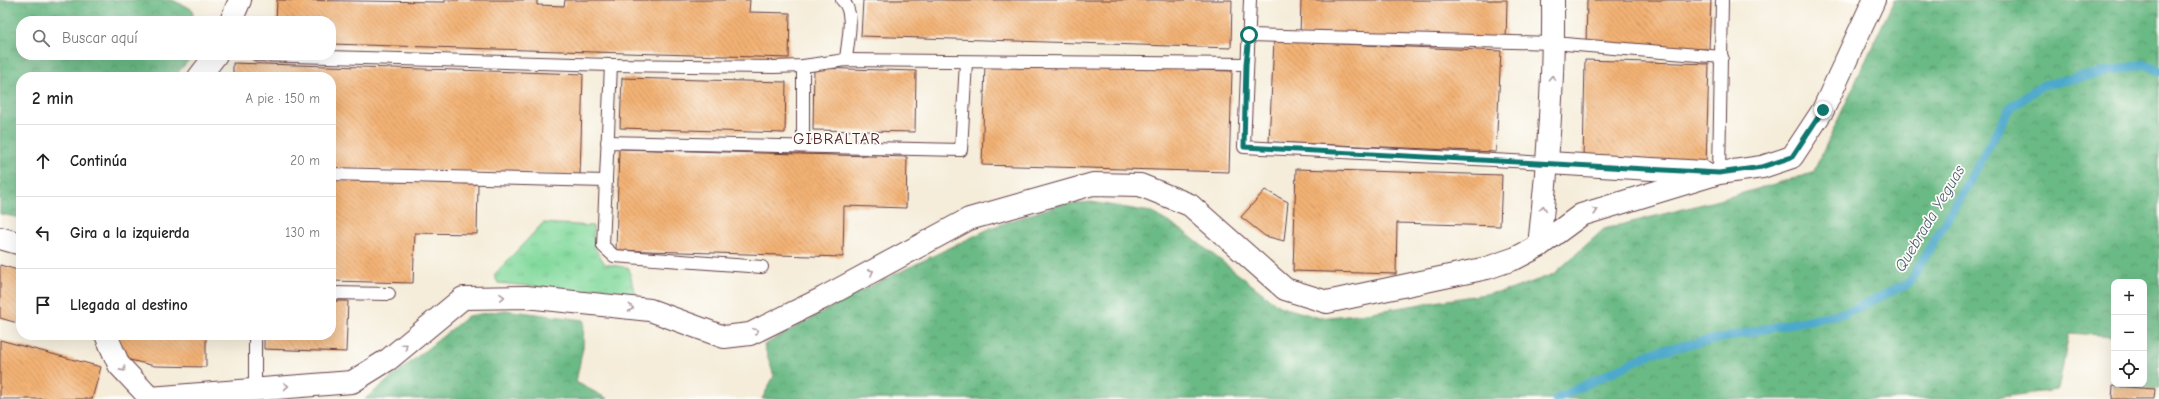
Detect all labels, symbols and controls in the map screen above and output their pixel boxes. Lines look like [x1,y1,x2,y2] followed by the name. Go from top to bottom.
[16,16,336,60] search box
[1240,26,1258,44] route start
[30,27,52,49] icon: search
[62,29,138,47] text: Buscar aquí
[1548,75,1556,81] one-way arrow
[32,89,73,108] text: 2 min
[246,91,320,106] text: A pie · 150 m
[1814,101,1832,119] route end
[793,130,881,148] district label: GIBRALTAR
[32,150,54,172] icon: ahead
[70,152,127,170] text: Continúa
[290,153,320,168] text: 20 m
[1891,162,1969,275] water label: Quebrada Yeguas
[1539,205,1548,211] one-way arrow
[1592,207,1599,216] one-way arrow
[32,222,54,244] icon: left
[70,224,190,242] text: Gira a la izquierda
[285,225,320,240] text: 130 m
[867,269,874,277] one-way arrow
[2111,279,2147,387] map controls
[2111,279,2147,315] button: +
[499,293,505,301] one-way arrow
[32,294,54,316] icon: arrive
[70,296,188,314] text: Llegada al destino
[628,304,634,313] one-way arrow
[2111,315,2147,351] button: −
[751,328,759,336] one-way arrow
[400,344,407,351] one-way arrow
[2111,351,2147,387] button: locate
[118,365,125,372] one-way arrow
[283,382,289,391] one-way arrow

